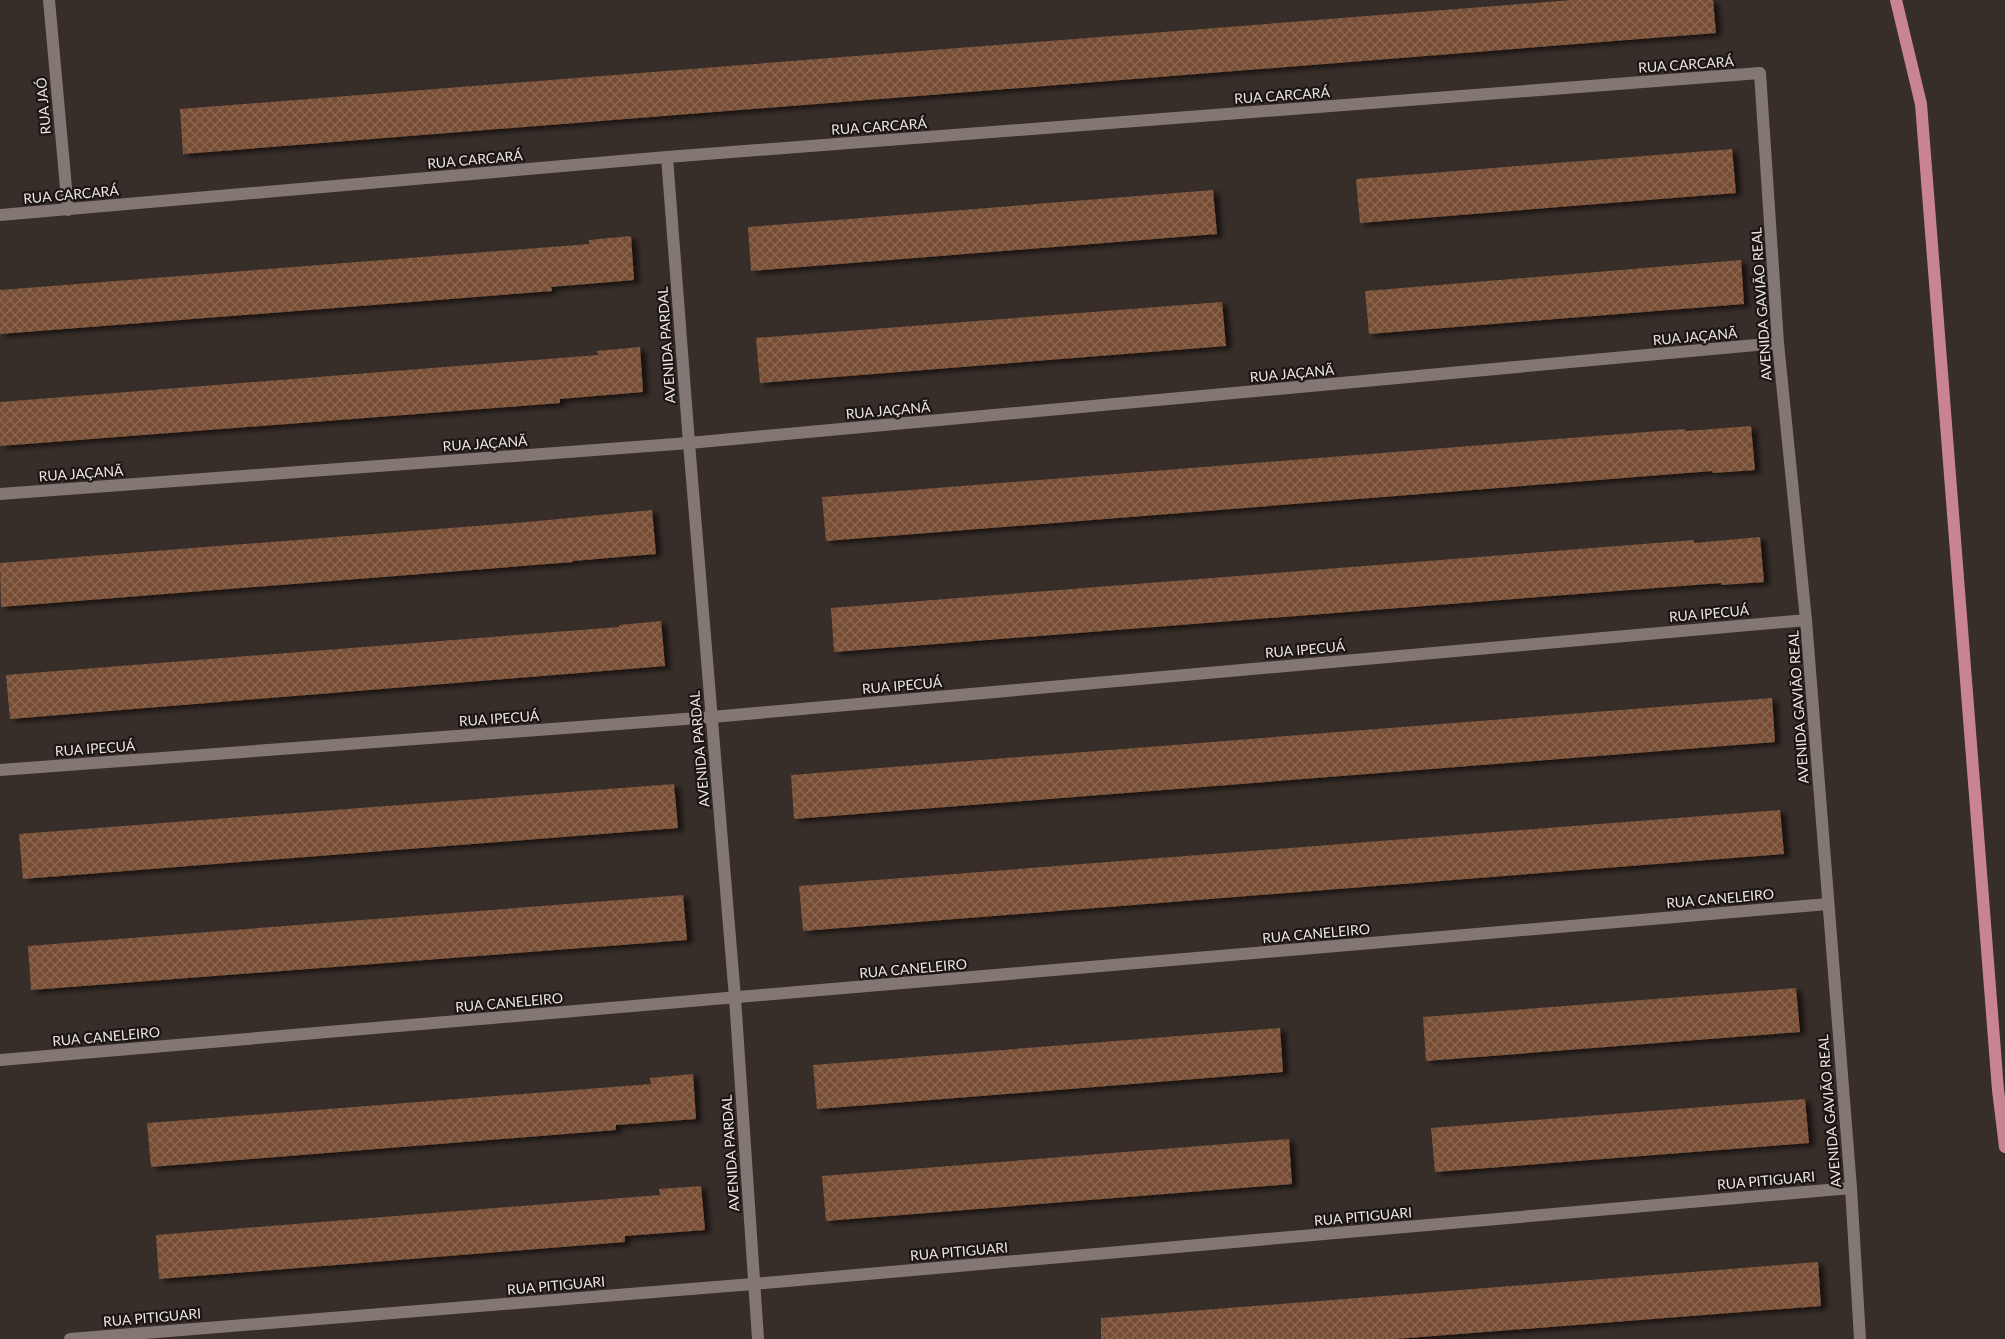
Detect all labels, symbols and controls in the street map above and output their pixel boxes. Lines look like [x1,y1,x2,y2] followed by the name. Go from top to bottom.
[1638,52,1735,76] street label: RUA CARCARÁ
[32,77,54,135] street label: RUA JAÓ
[1234,83,1331,107] street label: RUA CARCARÁ
[831,114,928,138] street label: RUA CARCARÁ
[426,146,524,172] street label: RUA CARCARÁ
[22,181,120,207] street label: RUA CARCARÁ
[1747,227,1775,381] street label: AVENIDA GAVIÃO REAL
[653,286,679,404] street label: AVENIDA PARDAL
[1652,324,1739,348] street label: RUA JAÇANÃ
[1249,361,1336,385] street label: RUA JAÇANÃ
[845,398,932,422] street label: RUA JAÇANÃ
[442,432,528,454] street label: RUA JAÇANÃ
[38,462,124,484] street label: RUA JAÇANÃ
[1668,601,1750,625] street label: RUA IPECUÁ
[1784,630,1812,784] street label: AVENIDA GAVIÃO REAL
[1264,637,1346,661] street label: RUA IPECUÁ
[861,673,943,697] street label: RUA IPECUÁ
[685,690,713,808] street label: AVENIDA PARDAL
[458,707,540,729] street label: RUA IPECUÁ
[54,737,136,759] street label: RUA IPECUÁ
[1665,885,1775,911] street label: RUA CANELEIRO
[1261,920,1371,946] street label: RUA CANELEIRO
[858,955,968,981] street label: RUA CANELEIRO
[454,989,564,1015] street label: RUA CANELEIRO
[51,1023,161,1049] street label: RUA CANELEIRO
[1814,1034,1844,1188] street label: AVENIDA GAVIÃO REAL
[717,1094,743,1212] street label: AVENIDA PARDAL
[1716,1167,1816,1193] street label: RUA PITIGUARI
[1313,1203,1413,1229] street label: RUA PITIGUARI
[909,1238,1009,1264] street label: RUA PITIGUARI
[506,1272,606,1298] street label: RUA PITIGUARI
[102,1304,202,1330] street label: RUA PITIGUARI

